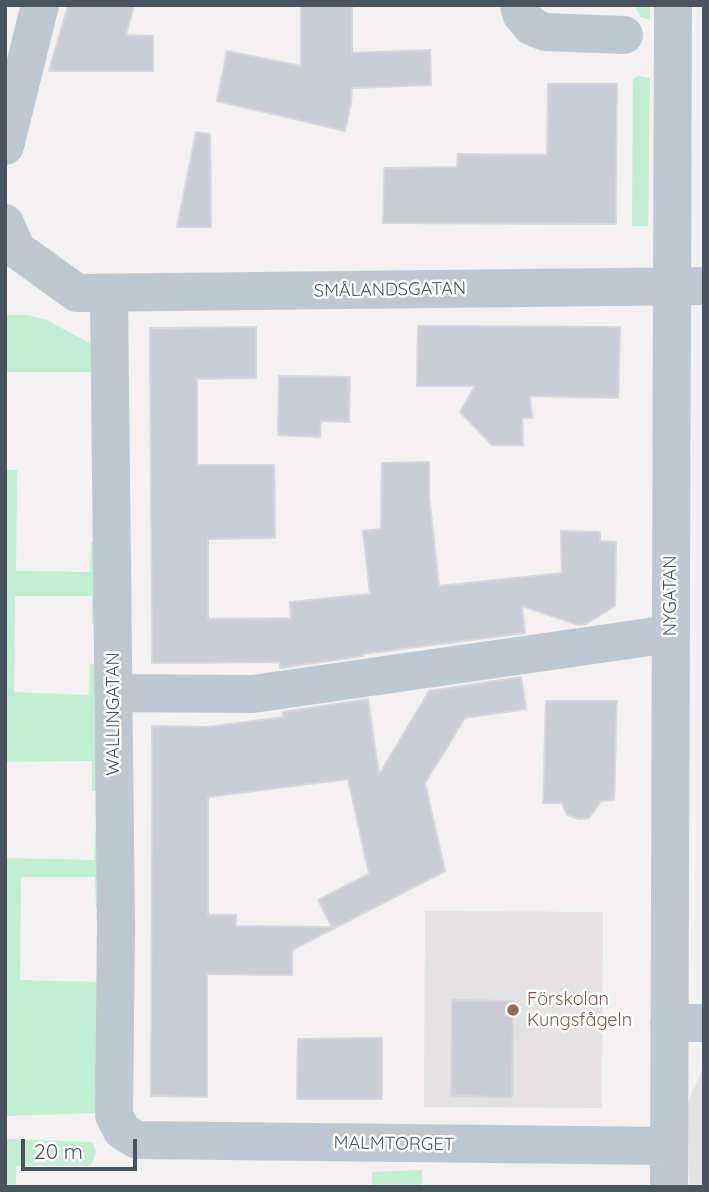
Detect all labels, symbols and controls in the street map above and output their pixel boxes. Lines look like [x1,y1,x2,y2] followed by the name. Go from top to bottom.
[314,278,466,302] street label: SMÅLANDSGATAN
[660,556,682,636] street label: NYGATAN
[103,652,125,776] street label: WALLINGATAN
[527,989,632,1032] place label: Förskolan Kungsfågeln
[505,1002,521,1018] marker: Förskolan Kungsfågeln
[24,1126,140,1170] scale bar
[333,1132,455,1156] street label: MALMTORGET
[34,1138,83,1164] text: 20 m

